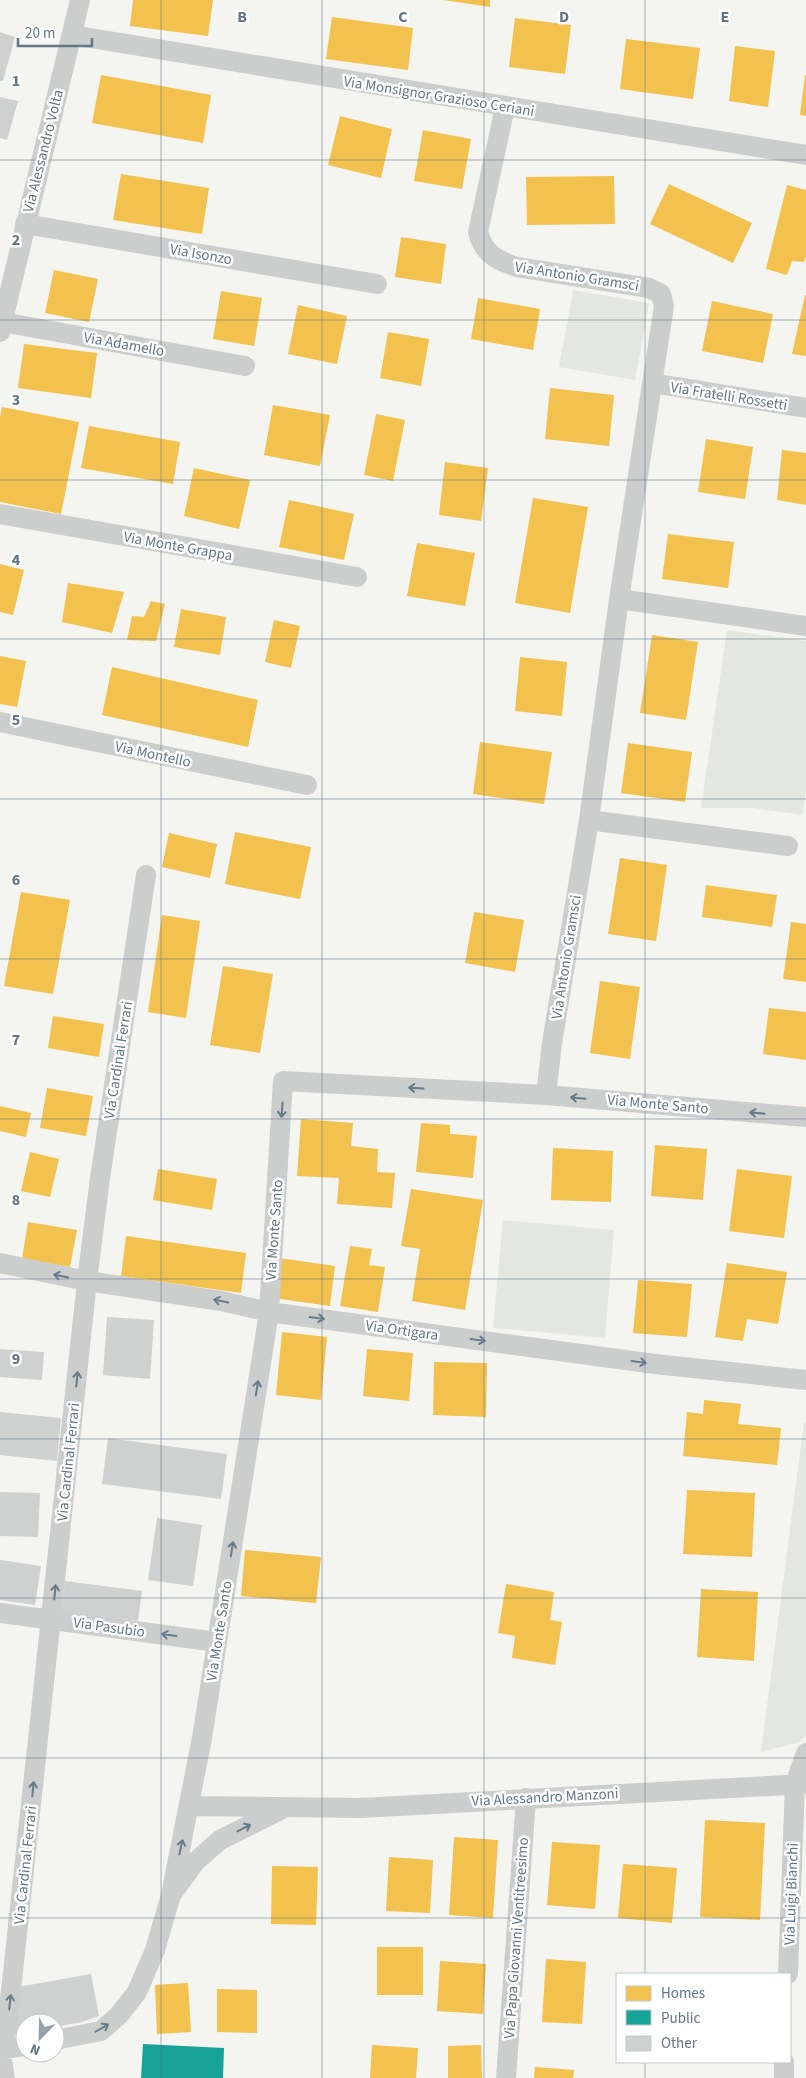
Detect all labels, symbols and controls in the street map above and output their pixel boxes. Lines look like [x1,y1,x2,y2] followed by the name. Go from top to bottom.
[237,6,247,28] text: B
[398,6,408,28] text: C
[559,6,569,28] text: D
[721,6,729,28] text: E
[18,15,91,47] scale bar
[25,23,55,44] text: 20 m
[12,70,20,92] text: 1
[342,71,536,122] street label: Via Monsignor Grazioso Ceriani
[18,87,69,215] street label: Via Alessandro Volta
[12,229,20,251] text: 2
[168,239,234,270] street label: Via Isonzo
[513,256,640,297] street label: Via Antonio Gramsci
[82,327,166,362] street label: Via Adamello
[669,377,789,416] street label: Via Fratelli Rossetti
[12,389,20,411] text: 3
[122,527,234,566] street label: Via Monte Grappa
[12,549,21,571] text: 4
[12,709,20,731] text: 5
[113,736,193,773] street label: Via Montello
[12,869,20,891] text: 6
[546,894,587,1021] street label: Via Antonio Gramsci
[99,1000,138,1120] street label: Via Cardinal Ferrari
[12,1029,20,1051] text: 7
[408,1083,424,1092] one-way arrow
[607,1090,709,1119] street label: Via Monte Santo
[570,1093,586,1102] one-way arrow
[277,1102,286,1118] one-way arrow
[750,1108,766,1118] one-way arrow
[260,1179,289,1281] street label: Via Monte Santo
[12,1189,20,1211] text: 8
[53,1270,69,1280] one-way arrow
[214,1296,230,1305] one-way arrow
[309,1313,325,1323] one-way arrow
[364,1315,440,1346] street label: Via Ortigara
[470,1335,486,1345] one-way arrow
[12,1348,20,1370] text: 9
[631,1357,647,1367] one-way arrow
[72,1371,82,1387] one-way arrow
[252,1381,262,1397] one-way arrow
[52,1402,85,1522] street label: Via Cardinal Ferrari
[227,1541,237,1557] one-way arrow
[201,1579,238,1683] street label: Via Monte Santo
[50,1585,60,1601] one-way arrow
[72,1612,146,1643] street label: Via Pasubio
[161,1629,177,1639] one-way arrow
[28,1781,38,1797] one-way arrow
[471,1783,619,1812] street label: Via Alessandro Manzoni
[9,1805,42,1925] street label: Via Cardinal Ferrari
[236,1823,251,1832] one-way arrow
[499,1837,534,2039] street label: Via Papa Giovanni Ventitreesimo
[177,1840,186,1856] one-way arrow
[779,1843,804,1945] street label: Via Luigi Bianchi
[616,1973,791,2063] legend
[661,1983,705,2004] text: Homes
[5,1995,15,2011] one-way arrow
[661,2008,700,2029] text: Public
[15,2013,65,2063] north arrow
[94,2023,108,2033] one-way arrow
[661,2033,698,2054] text: Other
[27,2038,44,2060] text: N

